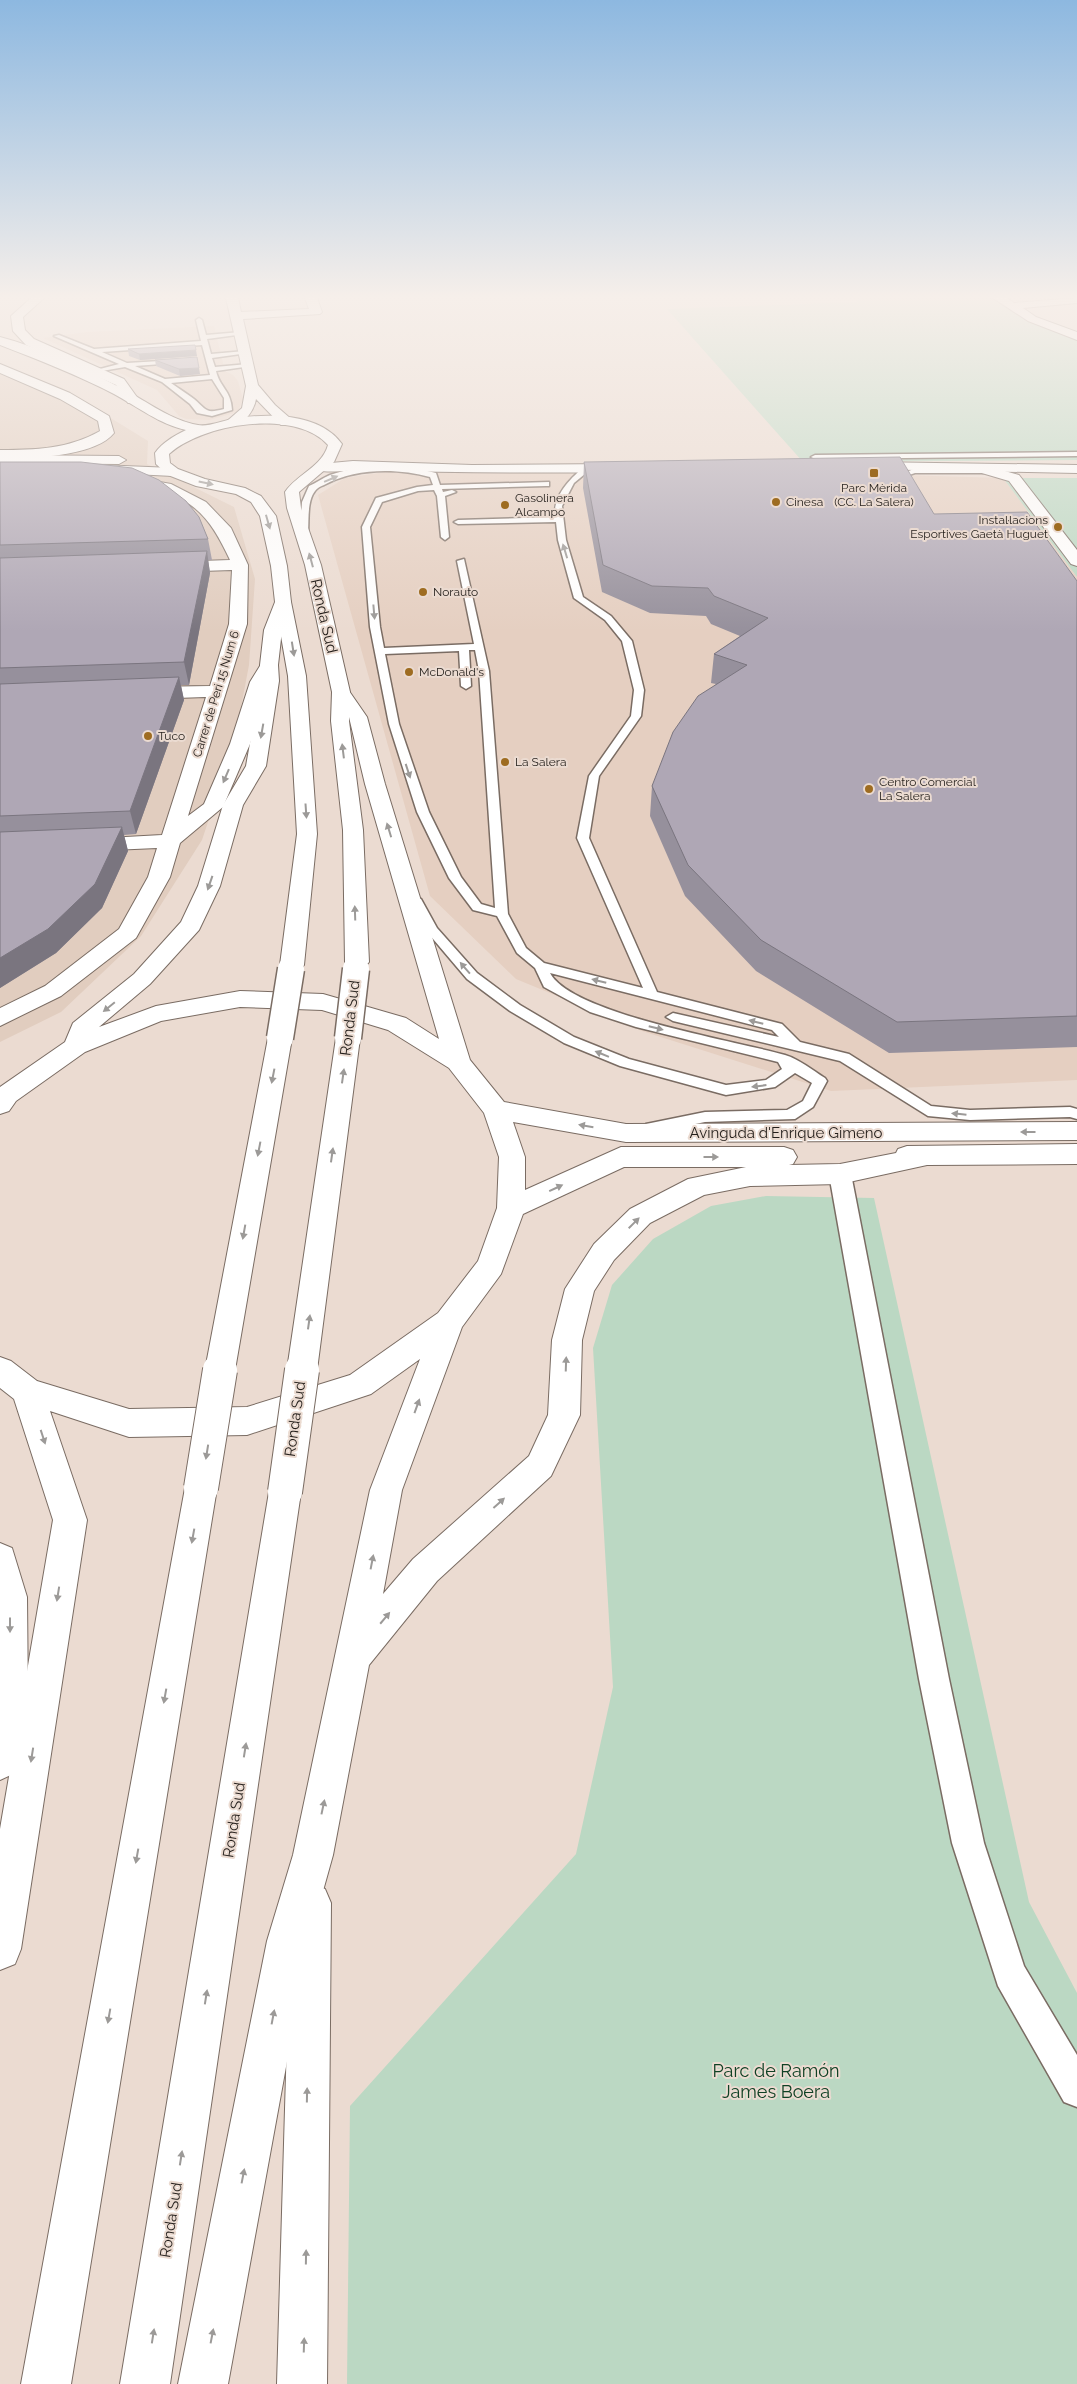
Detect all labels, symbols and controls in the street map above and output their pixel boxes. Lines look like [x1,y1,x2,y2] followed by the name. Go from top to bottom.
[868,467,880,479] marker: Parc Mèrida (CC. La Salera)
[324,475,338,483] one-way arrow
[199,479,214,487] one-way arrow
[834,481,914,509] place label: Parc Mèrida (CC. La Salera)
[515,491,574,519] place label: Gasolinera Alcampo
[786,495,823,509] place label: Cinesa
[770,496,782,508] marker: Cinesa
[499,499,511,511] marker: Gasolinera Alcampo
[910,513,1048,541] place label: Instal·lacions Esportives Gaetà Huguet
[265,515,273,530] one-way arrow
[1052,521,1064,533] marker: Instal·lacions Esportives Gaetà Huguet
[561,544,569,559] one-way arrow
[307,552,315,567] one-way arrow
[307,577,341,655] street label: Ronda Sud
[433,585,478,599] place label: Norauto
[417,586,429,598] marker: Norauto
[370,605,378,621] one-way arrow
[190,629,242,759] street label: Carrer de Peri 15 Num 6
[289,642,297,658] one-way arrow
[419,665,484,679] place label: McDonald's
[403,666,415,678] marker: McDonald's
[257,723,265,739] one-way arrow
[158,729,185,743] place label: Tuco
[142,730,154,742] marker: Tuco
[339,743,347,759] one-way arrow
[515,755,566,769] place label: La Salera
[499,756,511,768] marker: La Salera
[405,763,413,778] one-way arrow
[222,769,230,783] one-way arrow
[879,775,977,803] place label: Centro Comercial La Salera
[863,783,875,795] marker: Centro Comercial La Salera
[302,804,310,820] one-way arrow
[385,822,392,837] one-way arrow
[206,876,214,891] one-way arrow
[351,905,359,921] one-way arrow
[460,962,471,975] one-way arrow
[591,977,606,985] one-way arrow
[336,979,364,1057] street label: Ronda Sud
[102,1001,115,1012] one-way arrow
[749,1018,764,1026] one-way arrow
[649,1024,664,1032] one-way arrow
[595,1049,609,1057] one-way arrow
[268,1068,276,1084] one-way arrow
[339,1068,347,1084] one-way arrow
[751,1082,767,1090] one-way arrow
[950,1110,966,1118] one-way arrow
[578,1121,594,1129] one-way arrow
[690,1124,882,1142] street label: Avinguda d'Enrique Gimeno
[1020,1128,1036,1136] one-way arrow
[254,1141,262,1157] one-way arrow
[328,1146,336,1162] one-way arrow
[704,1153,720,1161] one-way arrow
[549,1184,563,1192] one-way arrow
[628,1217,640,1229] one-way arrow
[239,1224,247,1240] one-way arrow
[305,1314,313,1330] one-way arrow
[562,1356,570,1372] one-way arrow
[281,1380,309,1458] street label: Ronda Sud
[414,1399,421,1414] one-way arrow
[39,1430,47,1445] one-way arrow
[202,1445,210,1461] one-way arrow
[492,1497,504,1509] one-way arrow
[188,1528,196,1544] one-way arrow
[368,1554,376,1570] one-way arrow
[53,1587,61,1603] one-way arrow
[379,1612,390,1625] one-way arrow
[6,1617,14,1633] one-way arrow
[160,1688,168,1704] one-way arrow
[241,1742,249,1758] one-way arrow
[27,1747,35,1763] one-way arrow
[219,1781,249,1859] street label: Ronda Sud
[319,1799,327,1815] one-way arrow
[133,1848,141,1864] one-way arrow
[202,1989,210,2005] one-way arrow
[270,2008,278,2024] one-way arrow
[105,2009,113,2025] one-way arrow
[713,2060,839,2102] park label: Parc de Ramón James Boera
[303,2086,311,2102] one-way arrow
[177,2150,185,2166] one-way arrow
[239,2168,247,2184] one-way arrow
[156,2181,186,2259] street label: Ronda Sud
[302,2249,310,2265] one-way arrow
[149,2327,157,2343] one-way arrow
[209,2328,217,2344] one-way arrow
[300,2337,308,2353] one-way arrow

